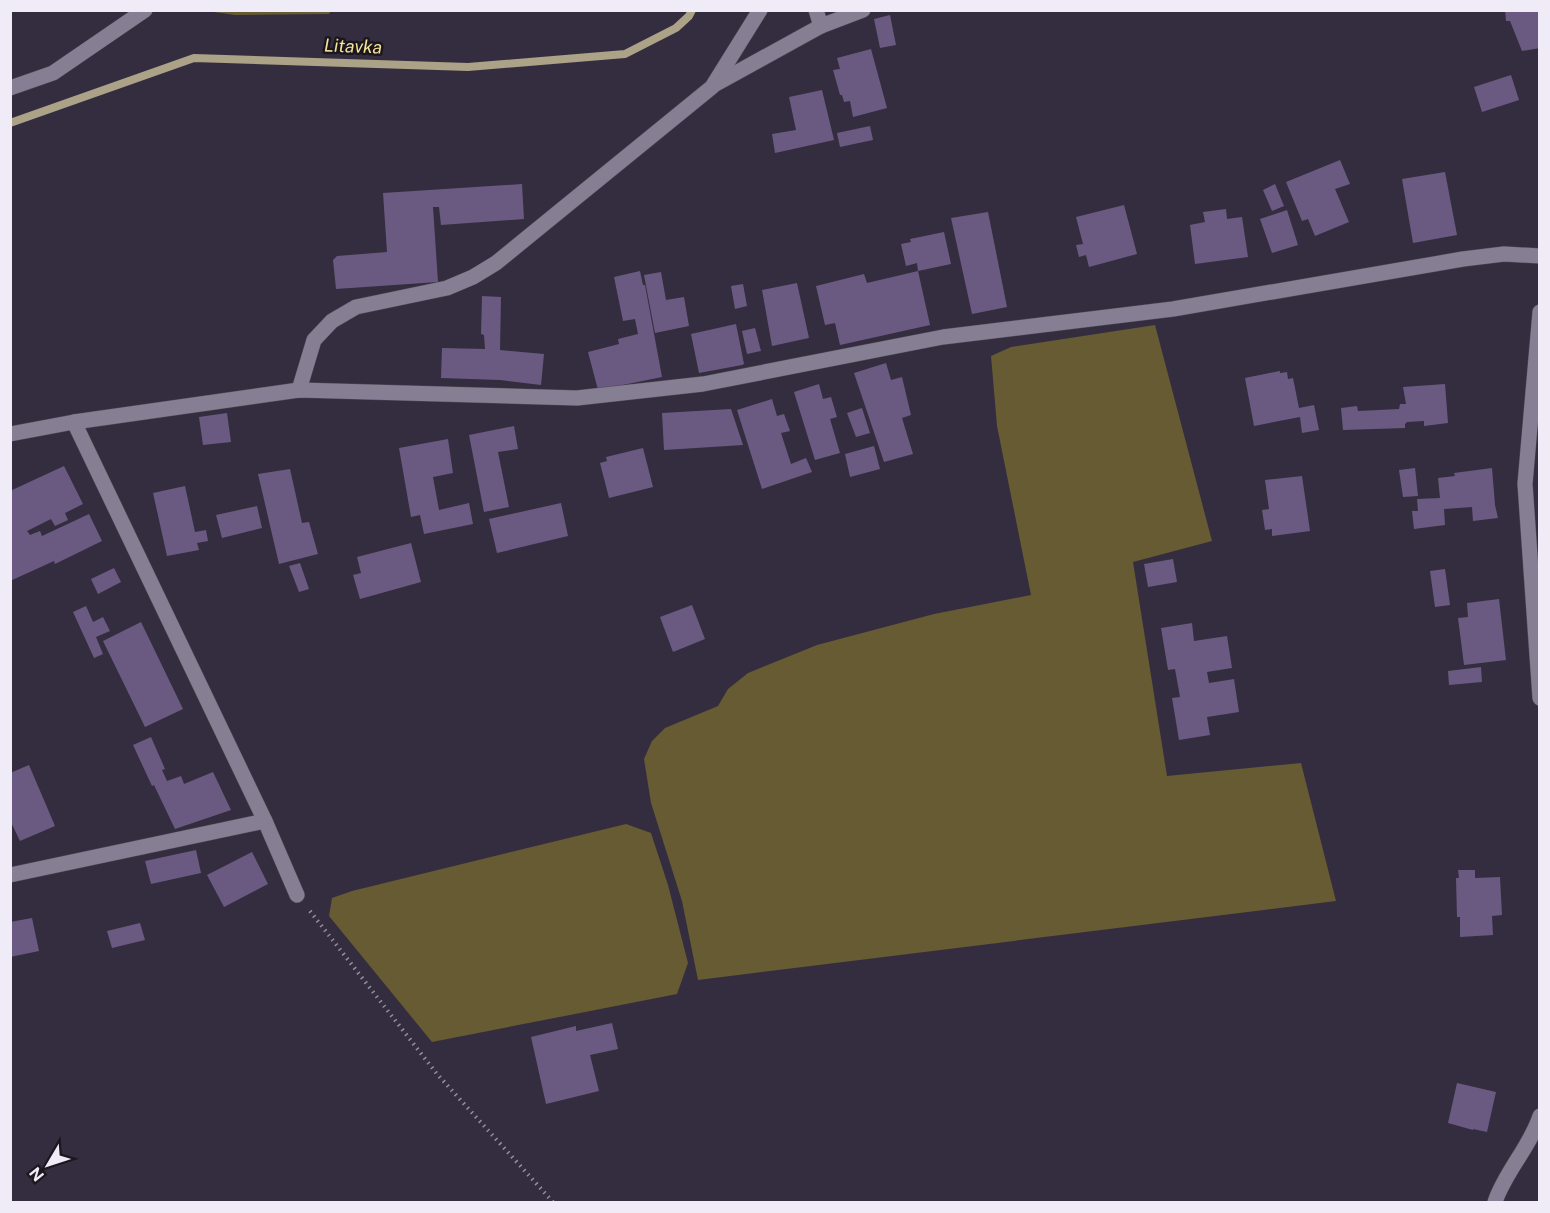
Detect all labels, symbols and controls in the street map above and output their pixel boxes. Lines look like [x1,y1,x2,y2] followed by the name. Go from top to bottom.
[324,34,382,58] water label: Litavka
[18,1135,78,1195] north arrow
[25,1163,48,1185] text: N

